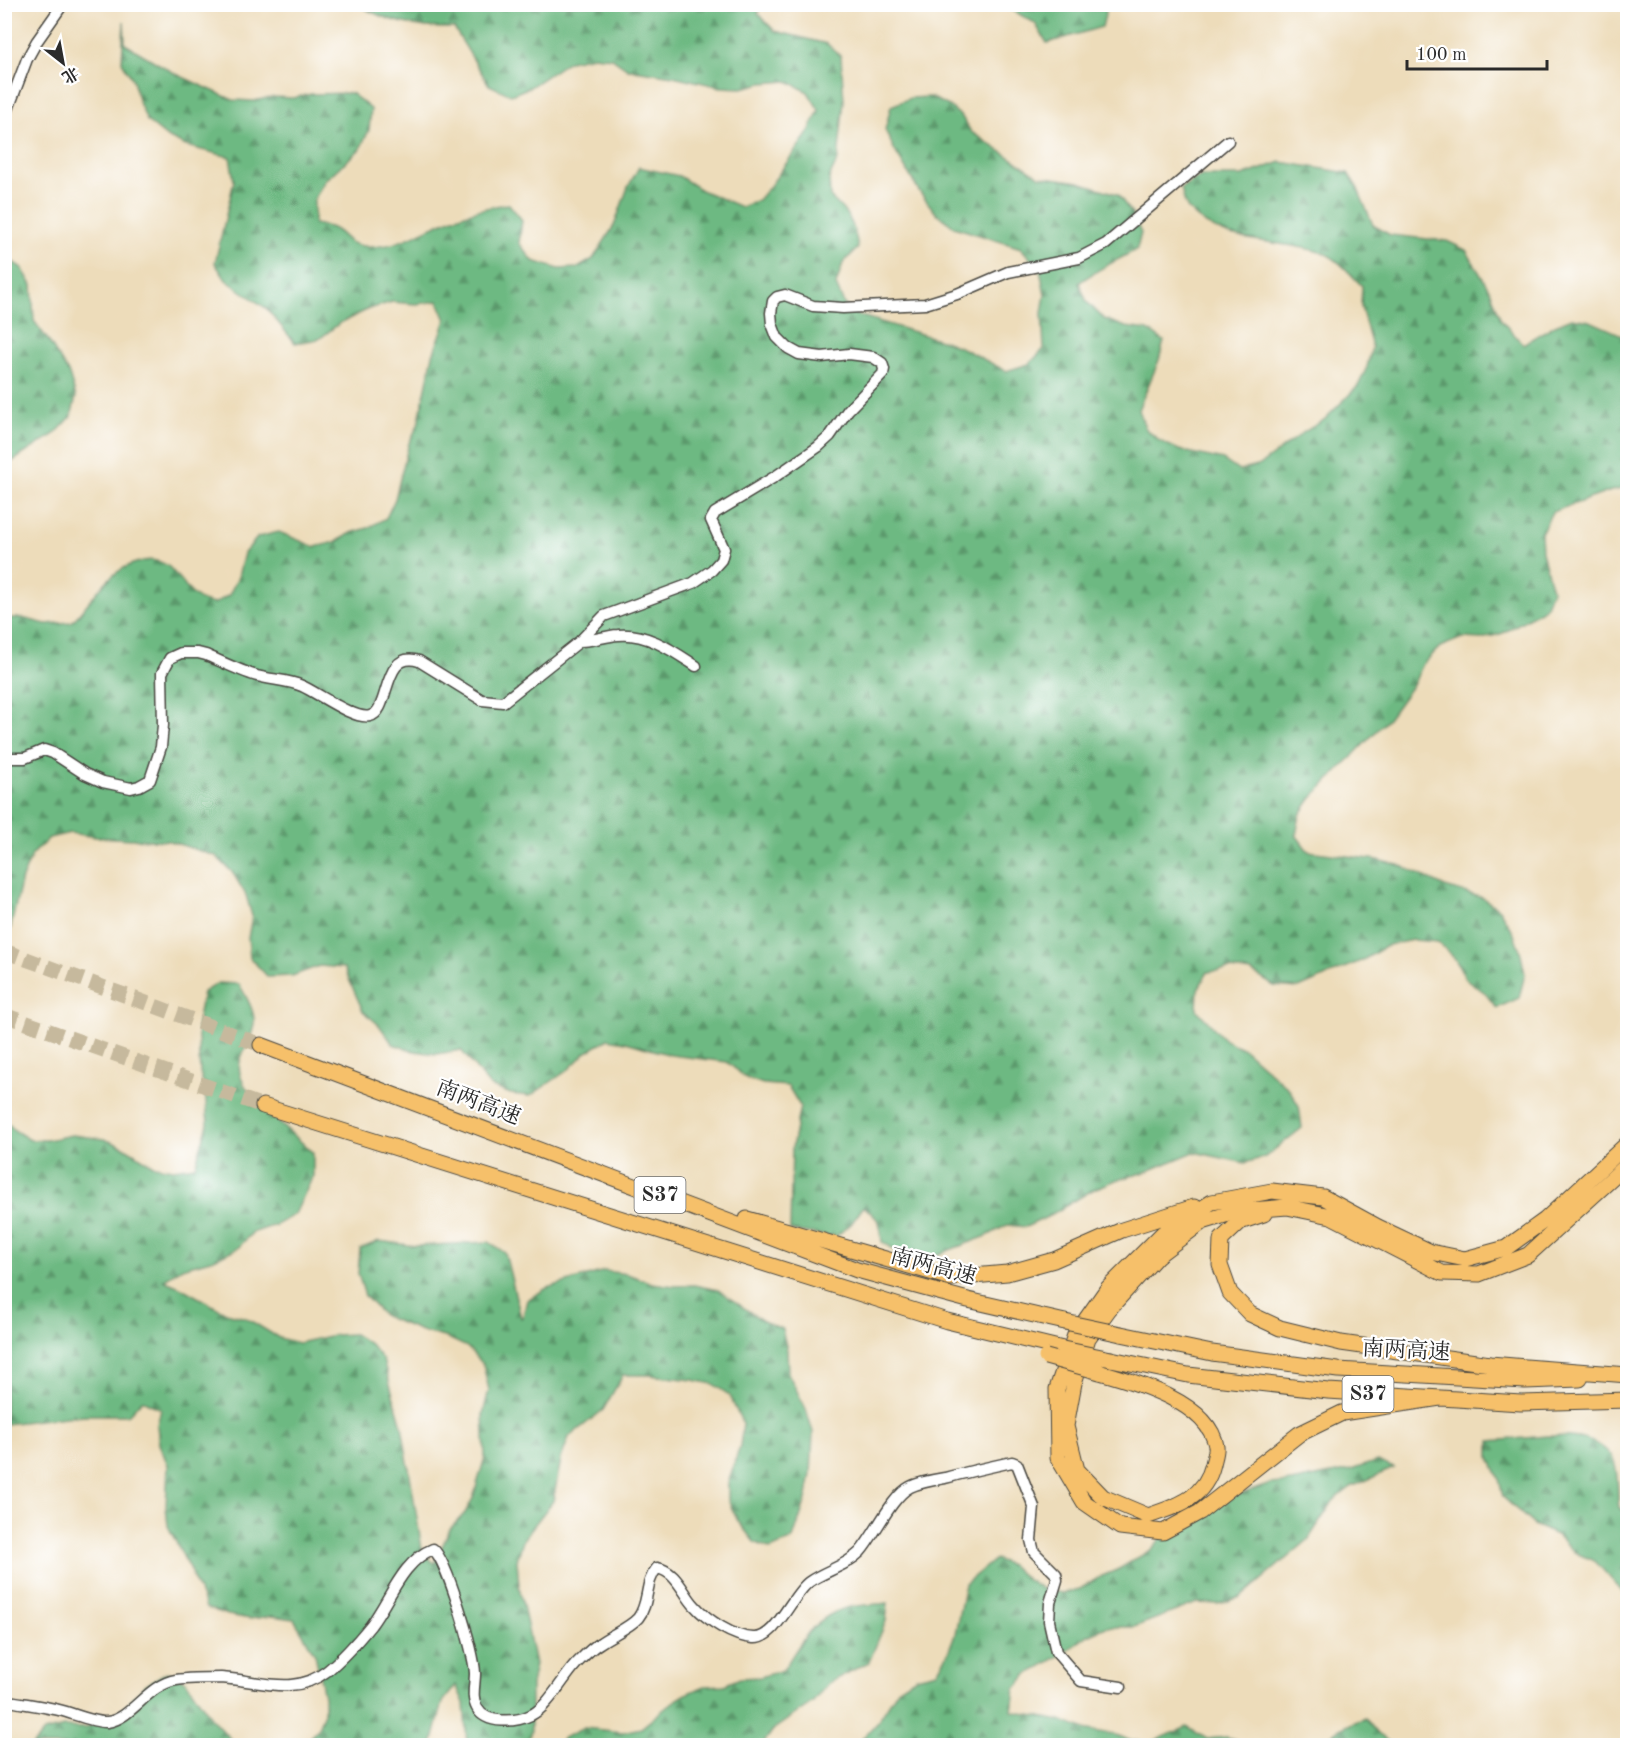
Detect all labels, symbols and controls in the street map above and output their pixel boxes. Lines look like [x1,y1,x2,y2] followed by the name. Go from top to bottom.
[33,33,93,93] north arrow
[1407,33,1546,71] scale bar
[1416,46,1467,64] text: 100 m
[59,63,82,87] text: 北
[433,1075,524,1129] street label: 南两高速
[634,1177,686,1213] road number: S37
[888,1243,979,1289] street label: 南两高速
[1361,1336,1451,1364] street label: 南两高速
[1342,1376,1394,1412] road number: S37

